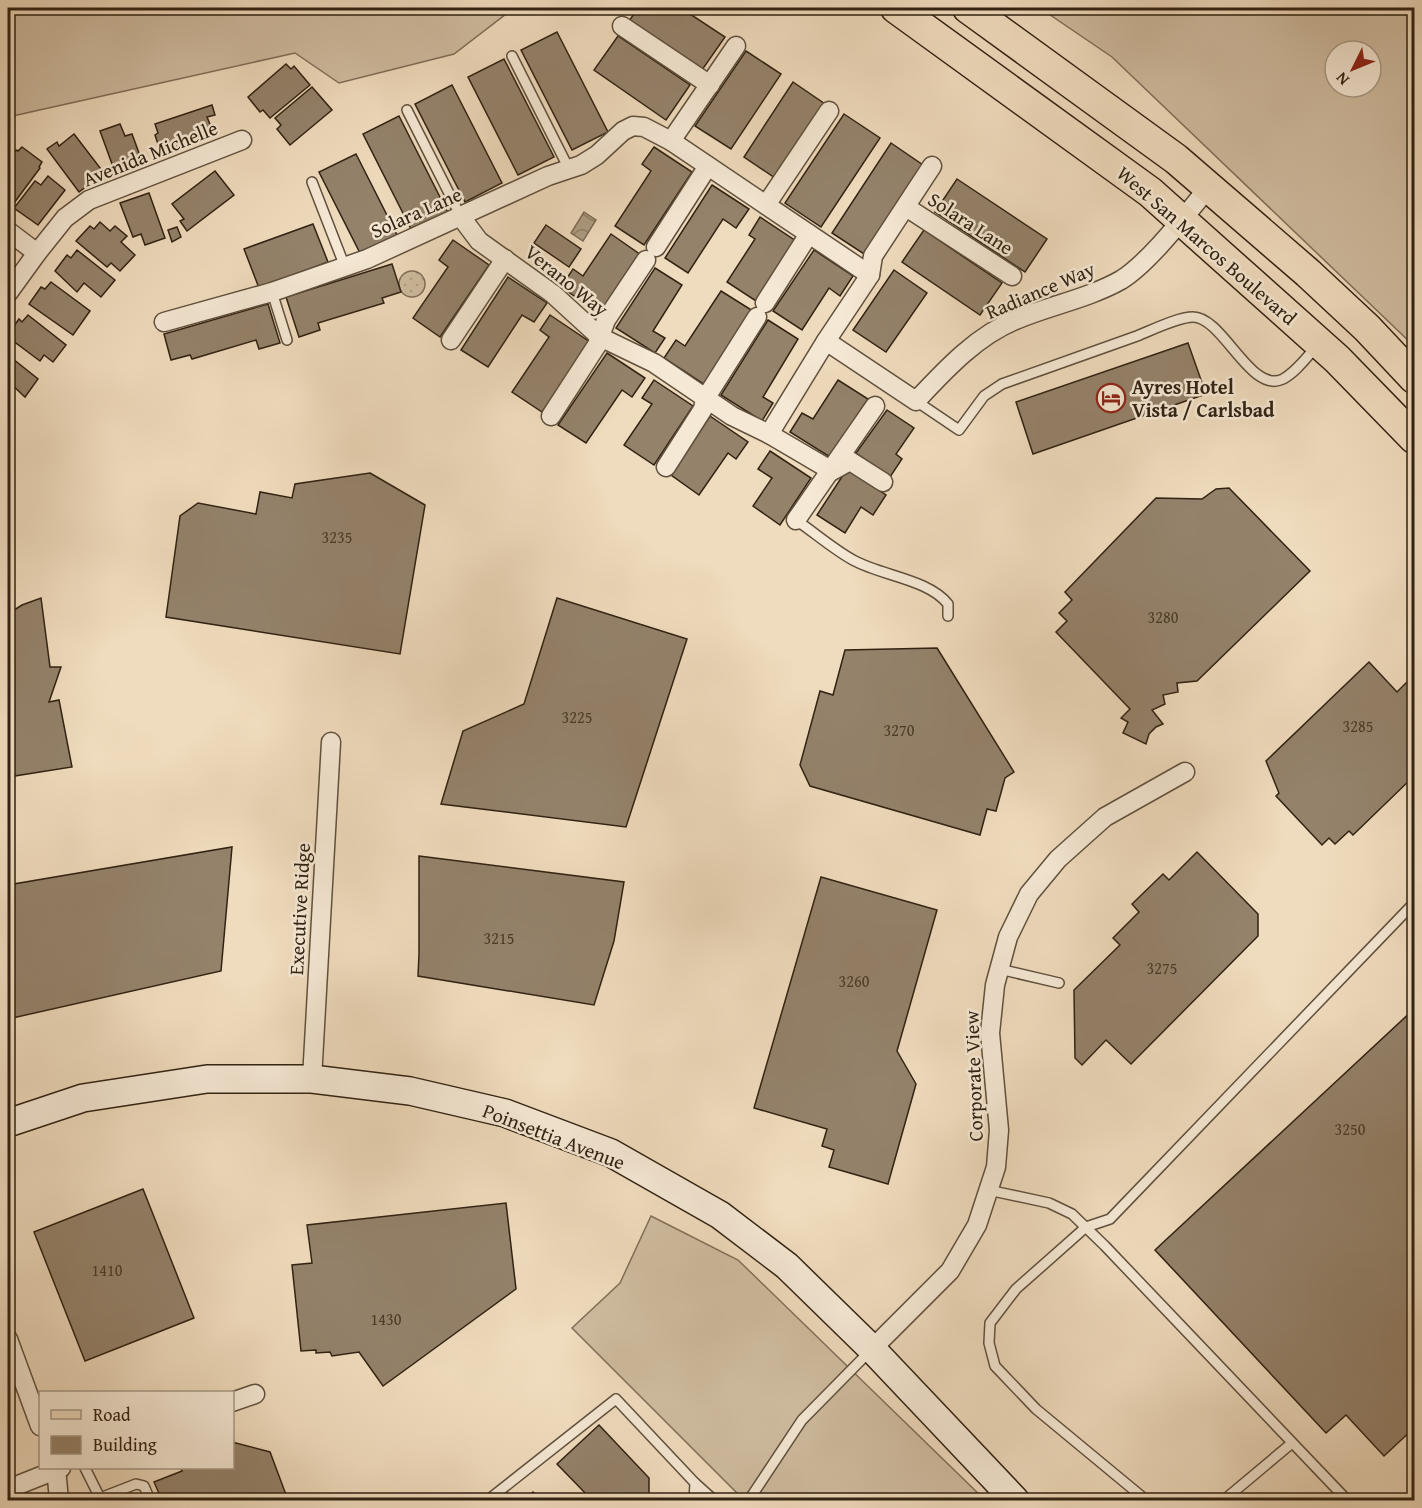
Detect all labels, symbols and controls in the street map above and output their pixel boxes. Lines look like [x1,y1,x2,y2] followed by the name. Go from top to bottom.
[1323,39,1383,99] north arrow
[1329,67,1354,91] text: N
[78,113,222,193] street label: Avenida Michelle
[1111,159,1304,332] street label: West San Marcos Boulevard
[366,179,466,245] street label: Solara Lane
[923,184,1019,262] street label: Solara Lane
[519,237,615,323] street label: Verano Way
[981,254,1099,326] street label: Radiance Way
[1132,372,1275,424] place label: Ayres Hotel Vista / Carlsbad
[1095,382,1127,414] hotel icon: Ayres Hotel Vista / Carlsbad
[322,525,352,549] house number: 3235
[1148,605,1179,629] house number: 3280
[562,705,592,729] house number: 3225
[1343,714,1373,738] house number: 3285
[884,718,915,742] house number: 3270
[281,842,317,976] street label: Executive Ridge
[484,926,514,950] house number: 3215
[1147,956,1177,980] house number: 3275
[839,969,870,993] house number: 3260
[956,1009,990,1142] street label: Corporate View
[479,1096,629,1176] street label: Poinsettia Avenue
[1335,1117,1366,1141] house number: 3250
[92,1258,123,1282] house number: 1410
[371,1307,402,1331] house number: 1430
[39,1391,234,1469] legend
[93,1401,131,1428] text: Road
[93,1431,157,1458] text: Building

